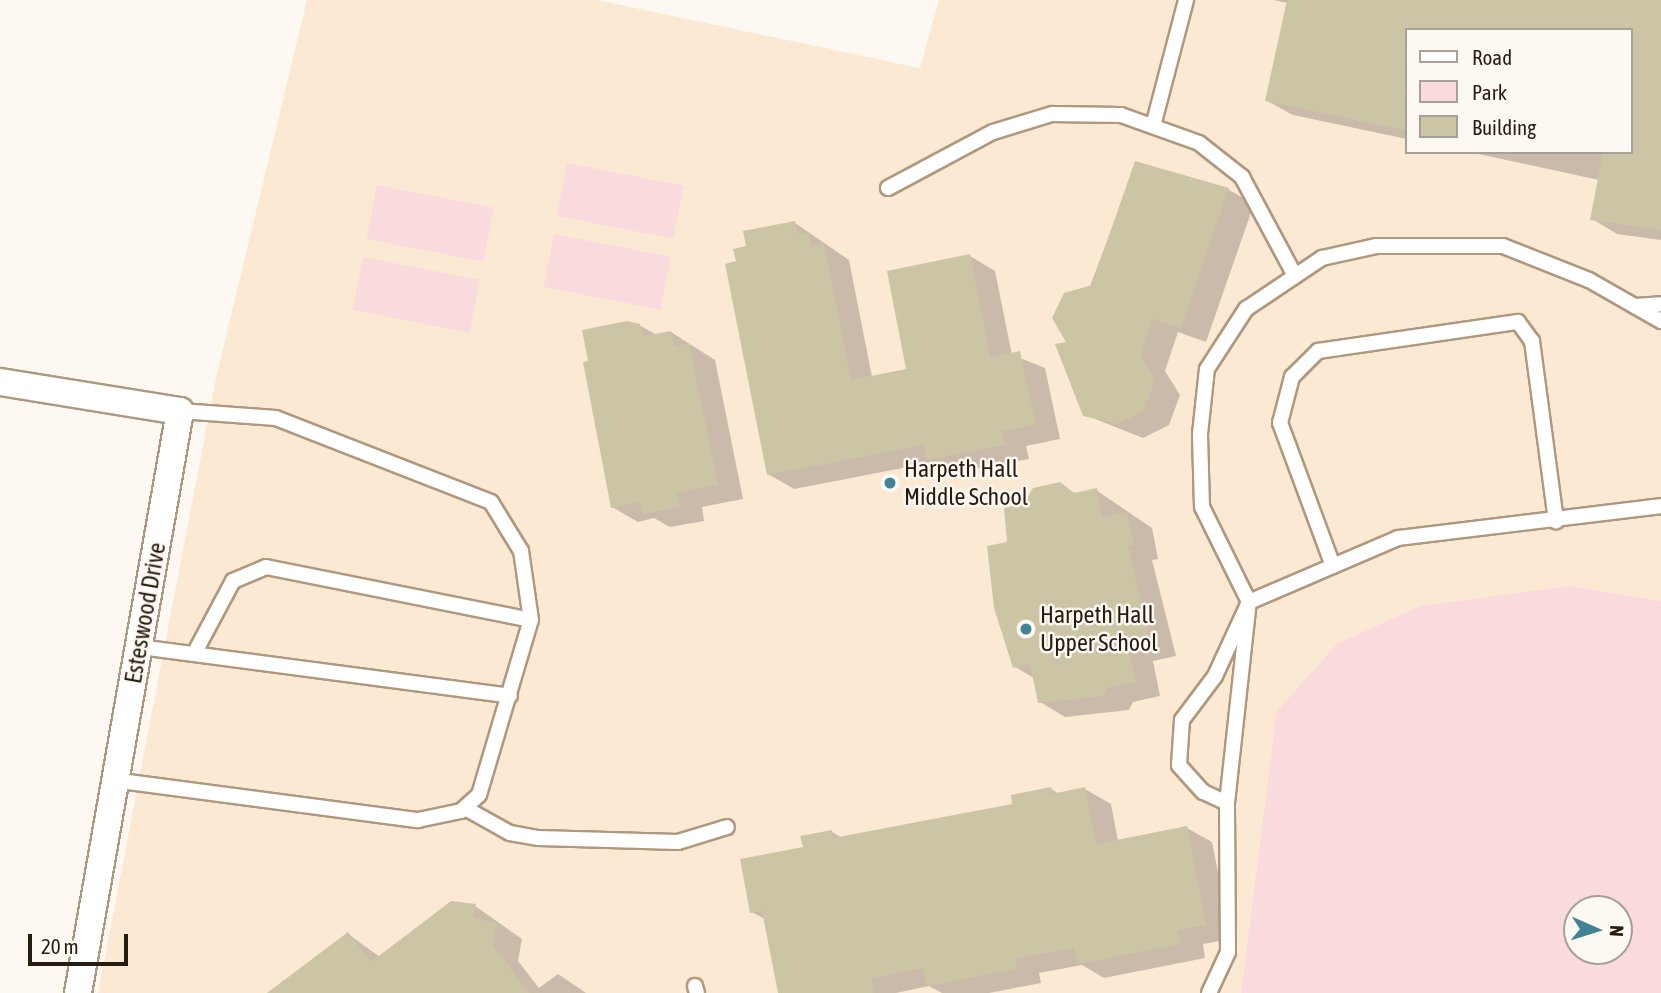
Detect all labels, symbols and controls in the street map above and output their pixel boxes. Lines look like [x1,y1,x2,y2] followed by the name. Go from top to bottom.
[1406,28,1633,154] legend
[1472,45,1512,69] text: Road
[1472,80,1507,104] text: Park
[1472,115,1536,139] text: Building
[904,455,1028,511] place label: Harpeth Hall Middle School
[882,475,898,491] marker: Harpeth Hall Middle School
[118,540,172,686] street label: Esteswood Drive
[1040,601,1158,657] place label: Harpeth Hall Upper School
[1018,621,1034,637] marker: Harpeth Hall Upper School
[1563,895,1633,965] north arrow
[32,920,131,964] scale bar
[1606,925,1628,937] text: N
[41,934,79,958] text: 20 m

